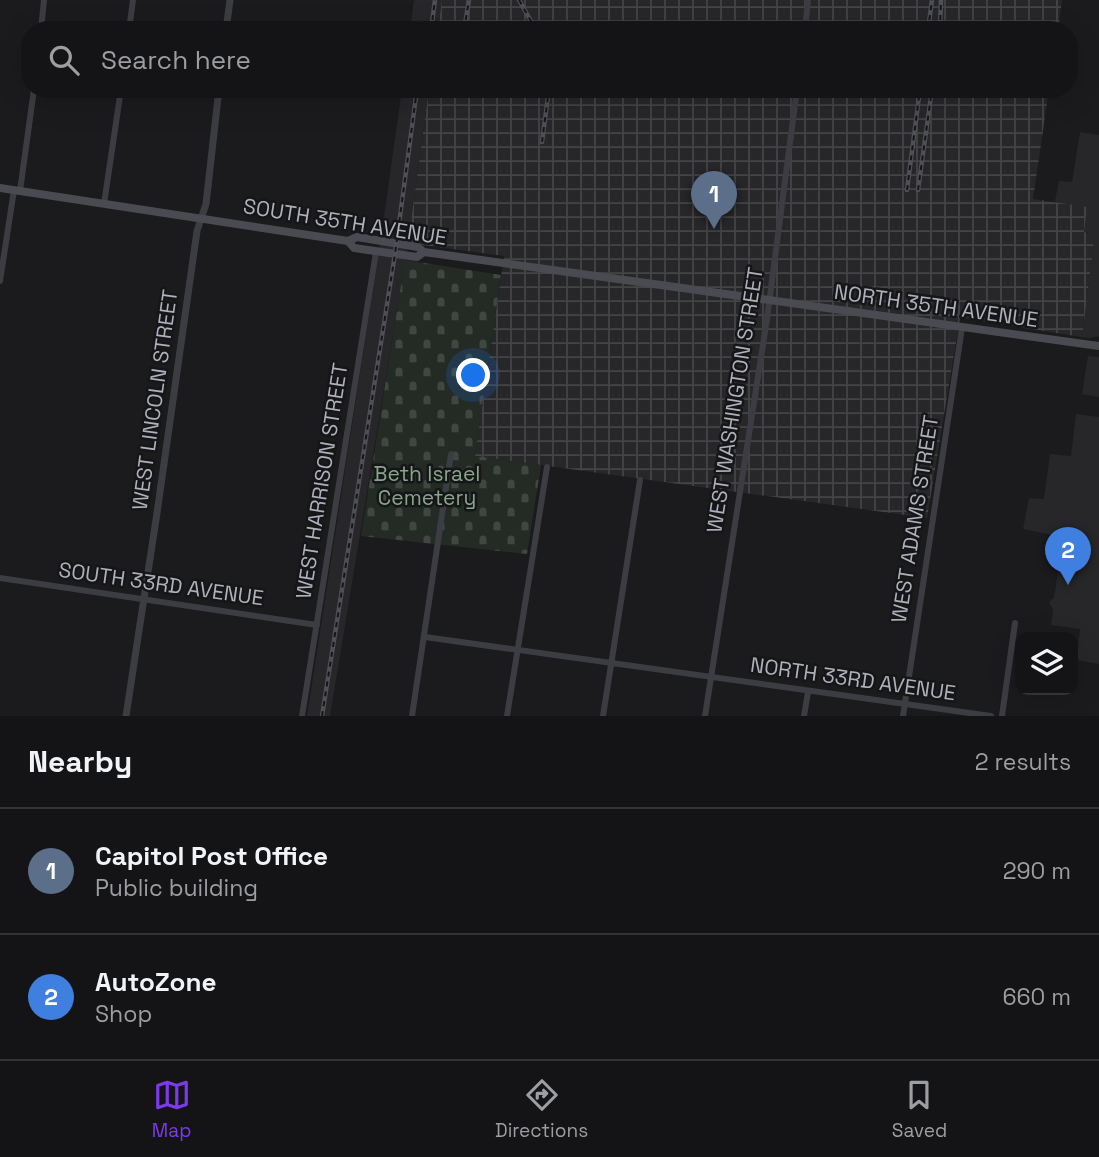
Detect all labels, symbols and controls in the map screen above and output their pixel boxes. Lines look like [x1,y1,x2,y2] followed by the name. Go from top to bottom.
[21,21,1078,98] search box
[45,41,83,79] icon: search
[101,43,251,77] text: Search here
[691,171,737,229] pin: 1
[241,192,449,251] street label: SOUTH 35TH AVENUE
[700,265,769,535] street label: WEST WASHINGTON STREET
[832,278,1040,333] street label: NORTH 35TH AVENUE
[126,288,183,512] street label: WEST LINCOLN STREET
[456,358,490,392] your location
[290,361,353,601] street label: WEST HARRISON STREET
[885,413,944,625] street label: WEST ADAMS STREET
[374,460,480,511] park label: Beth Israel Cemetery
[1045,527,1091,585] pin: 2
[57,556,265,611] street label: SOUTH 33RD AVENUE
[1015,632,1078,695] map controls
[1015,632,1078,695] button: layers
[749,651,957,706] street label: NORTH 33RD AVENUE
[28,742,132,781] text: Nearby
[975,747,1071,777] text: 2 results
[95,839,328,873] text: Capitol Post Office
[46,856,56,886] text: 1
[1003,856,1071,886] text: 290 m
[95,873,258,903] text: Public building
[95,965,217,999] text: AutoZone
[44,982,58,1012] text: 2
[1002,982,1071,1012] text: 660 m
[95,999,152,1029] text: Shop
[152,1076,191,1143] tab: Map
[495,1076,588,1143] tab: Directions
[892,1076,947,1143] tab: Saved

